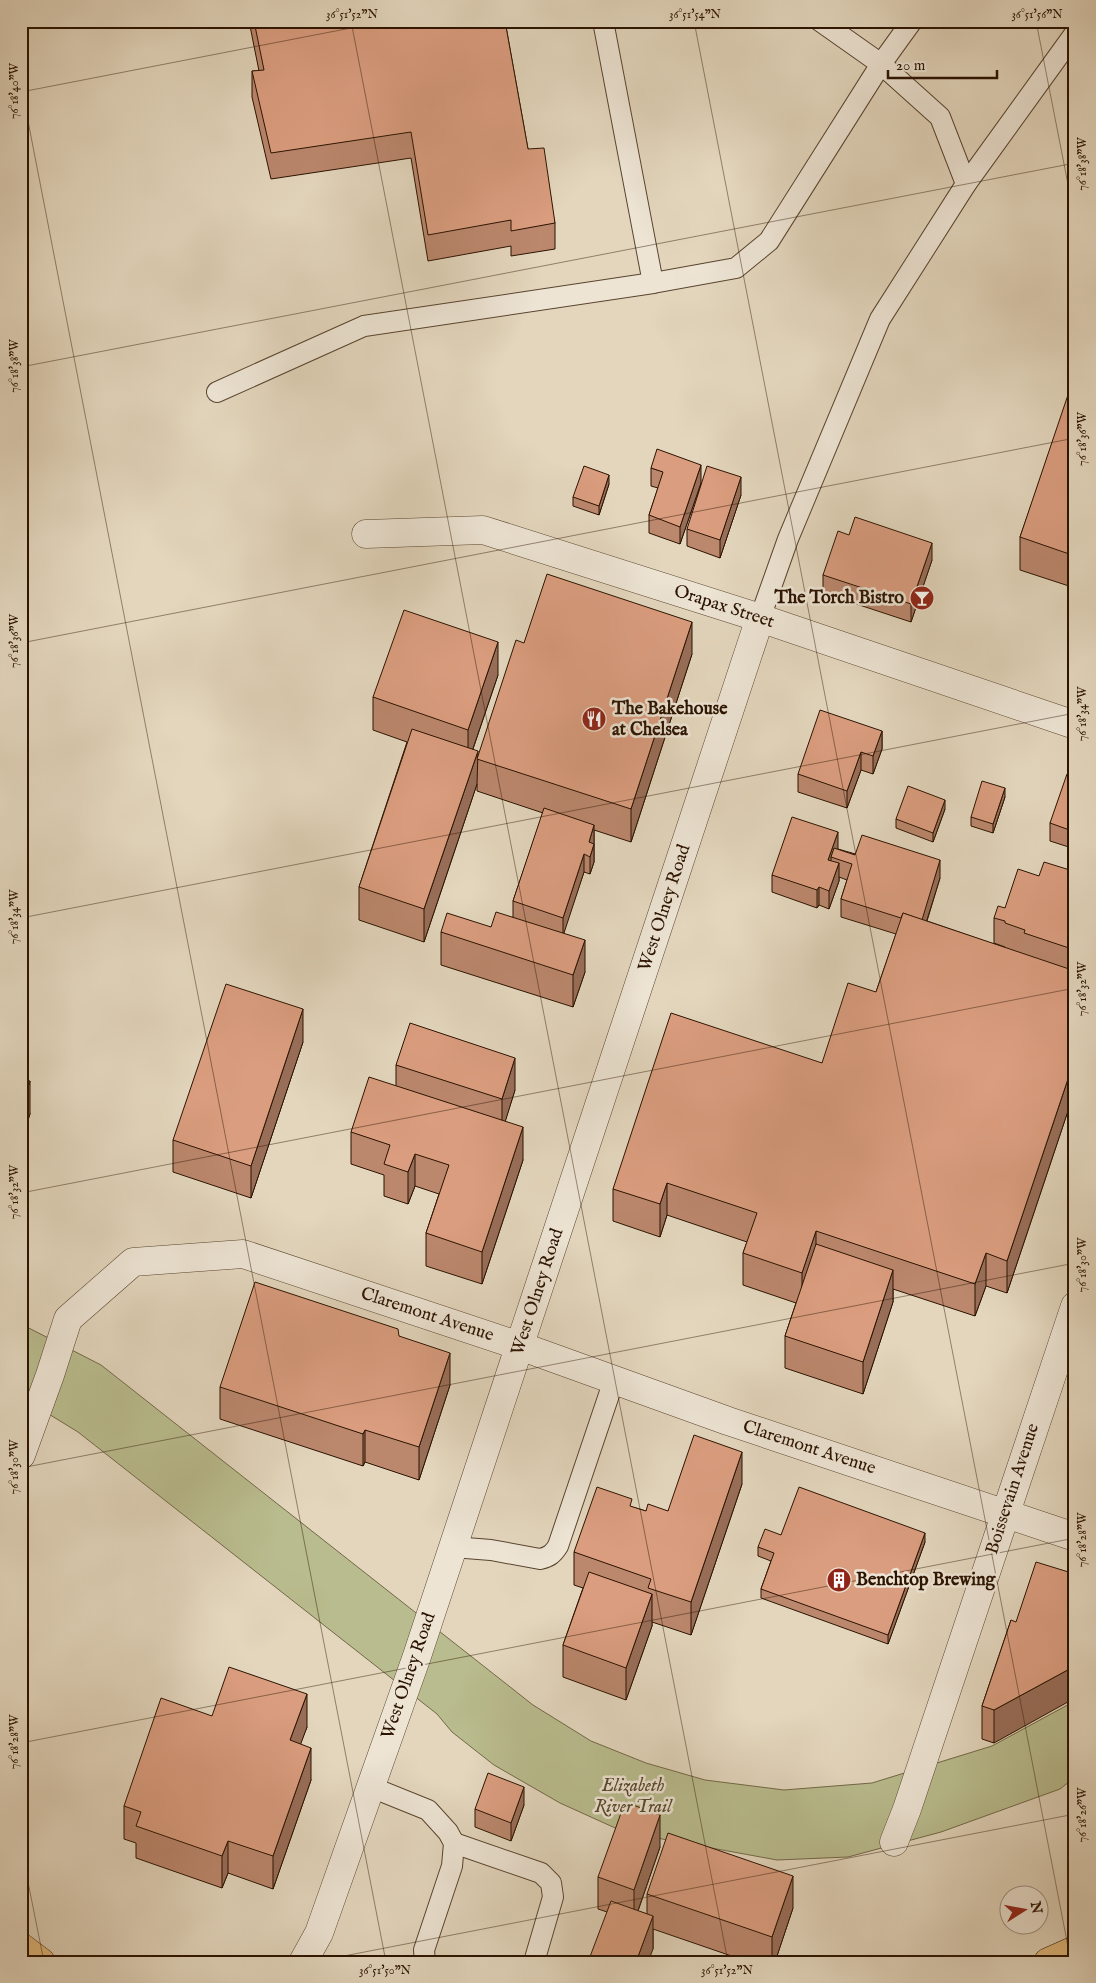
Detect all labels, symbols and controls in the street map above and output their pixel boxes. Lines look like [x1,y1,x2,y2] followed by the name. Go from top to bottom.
[326,7,378,22] text: 36°51'52"N
[669,7,722,22] text: 36°51'54"N
[1011,7,1063,22] text: 36°51'56"N
[888,48,997,80] scale bar
[896,56,926,75] text: 20 m
[7,62,22,119] text: 76°18'40"W
[1075,137,1090,191] text: 76°18'38"W
[7,339,22,393] text: 76°18'38"W
[1075,411,1090,466] text: 76°18'36"W
[671,580,777,634] street label: Orapax Street
[909,585,935,611] bar icon: The Torch Bistro
[774,587,904,610] place label: The Torch Bistro
[7,613,22,668] text: 76°18'36"W
[1075,686,1090,741] text: 76°18'34"W
[611,698,728,742] place label: The Bakehouse at Chelsea
[581,706,607,732] restaurant icon: The Bakehouse at Chelsea
[634,841,696,974] street label: West Olney Road
[7,889,22,944] text: 76°18'34"W
[1075,961,1090,1016] text: 76°18'32"W
[7,1164,22,1219] text: 76°18'32"W
[507,1225,569,1358] street label: West Olney Road
[1075,1237,1090,1292] text: 76°18'30"W
[358,1283,496,1347] street label: Claremont Avenue
[740,1416,878,1480] street label: Claremont Avenue
[981,1421,1045,1557] street label: Boissevain Avenue
[7,1439,22,1494] text: 76°18'30"W
[1075,1512,1090,1567] text: 76°18'28"W
[826,1567,852,1593] building icon: Benchtop Brewing
[856,1569,997,1592] place label: Benchtop Brewing
[377,1609,442,1742] street label: West Olney Road
[7,1714,22,1769] text: 76°18'28"W
[595,1775,673,1819] park label: Elizabeth River Trail
[1075,1787,1090,1843] text: 76°18'26"W
[998,1886,1048,1936] north arrow
[1026,1899,1046,1915] text: N
[359,1963,412,1978] text: 36°51'50"N
[701,1963,753,1978] text: 36°51'52"N

